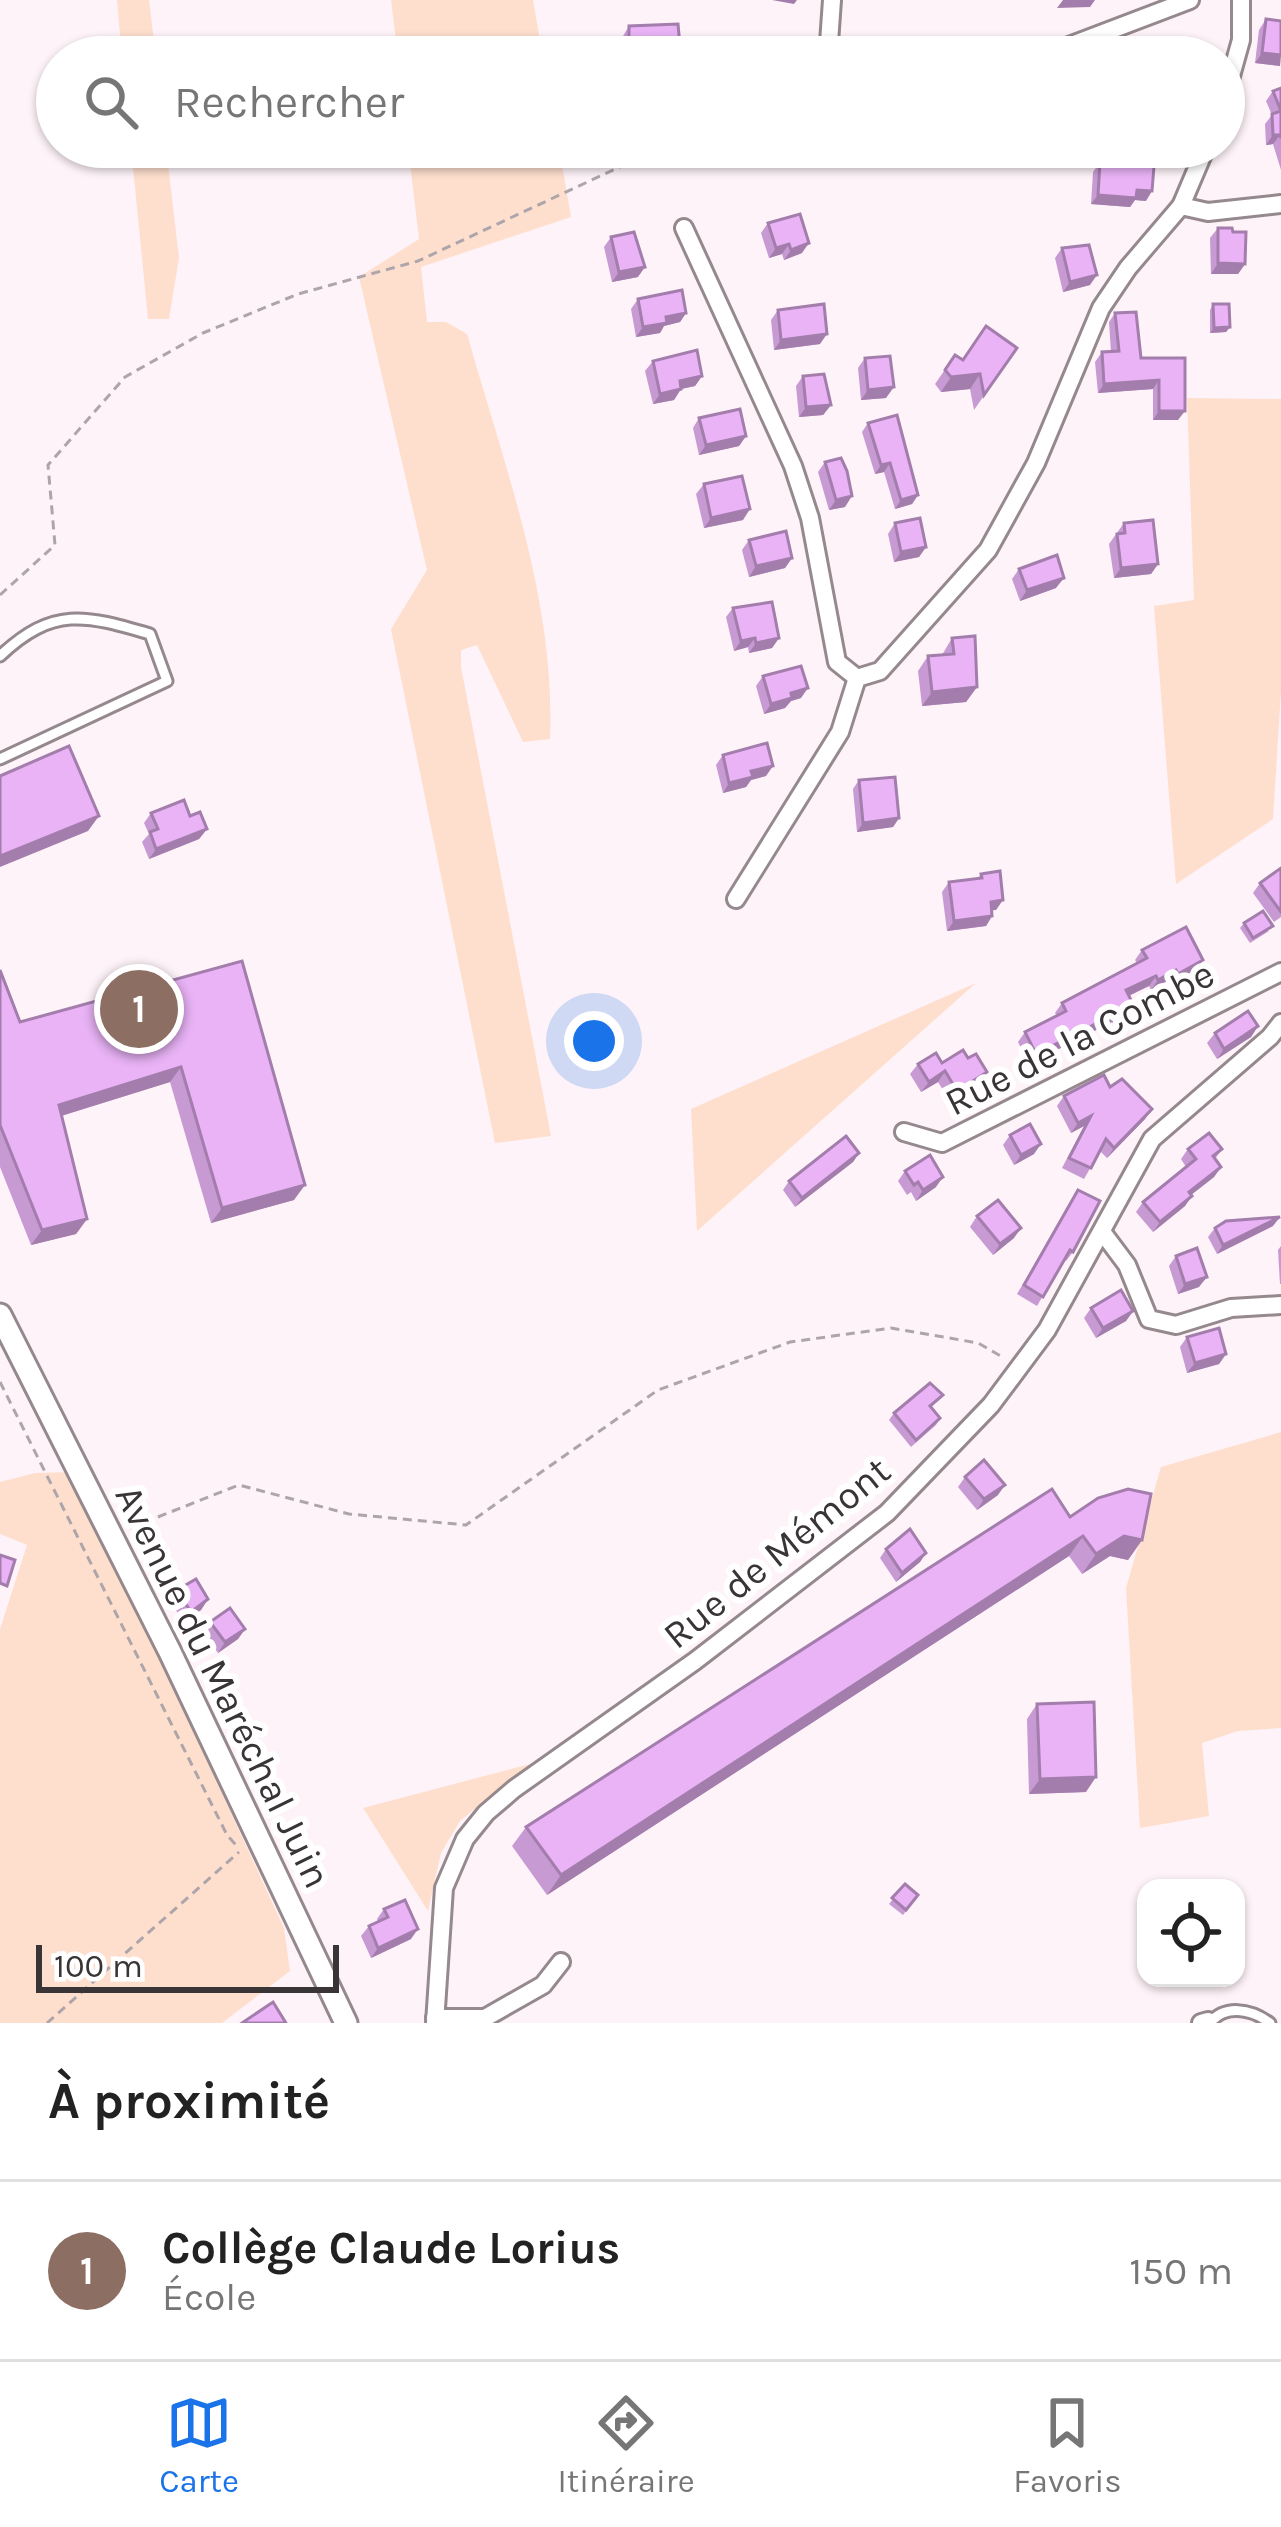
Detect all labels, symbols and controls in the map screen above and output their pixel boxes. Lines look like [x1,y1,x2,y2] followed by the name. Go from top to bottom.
[36,36,1245,168] search box
[78,69,144,135] icon: search
[174,76,404,128] text: Rechercher
[937,950,1222,1126] street label: Rue de la Combe
[100,964,178,1054] pin: 1
[564,1011,624,1071] your location
[654,1447,899,1658] street label: Rue de Mémont
[106,1478,341,1895] street label: Avenue du Maréchal Juin
[1137,1879,1245,1987] map controls
[1137,1879,1245,1987] button: locate
[36,1939,339,1992] scale bar
[54,1947,143,1985] text: 100 m
[48,2071,330,2131] text: À proximité
[162,2222,620,2274] text: Collège Claude Lorius
[80,2248,94,2294] text: 1
[1129,2248,1233,2294] text: 150 m
[162,2274,256,2320] text: École
[159,2390,239,2500] tab: Carte
[558,2390,695,2500] tab: Itinéraire
[1013,2390,1122,2500] tab: Favoris

